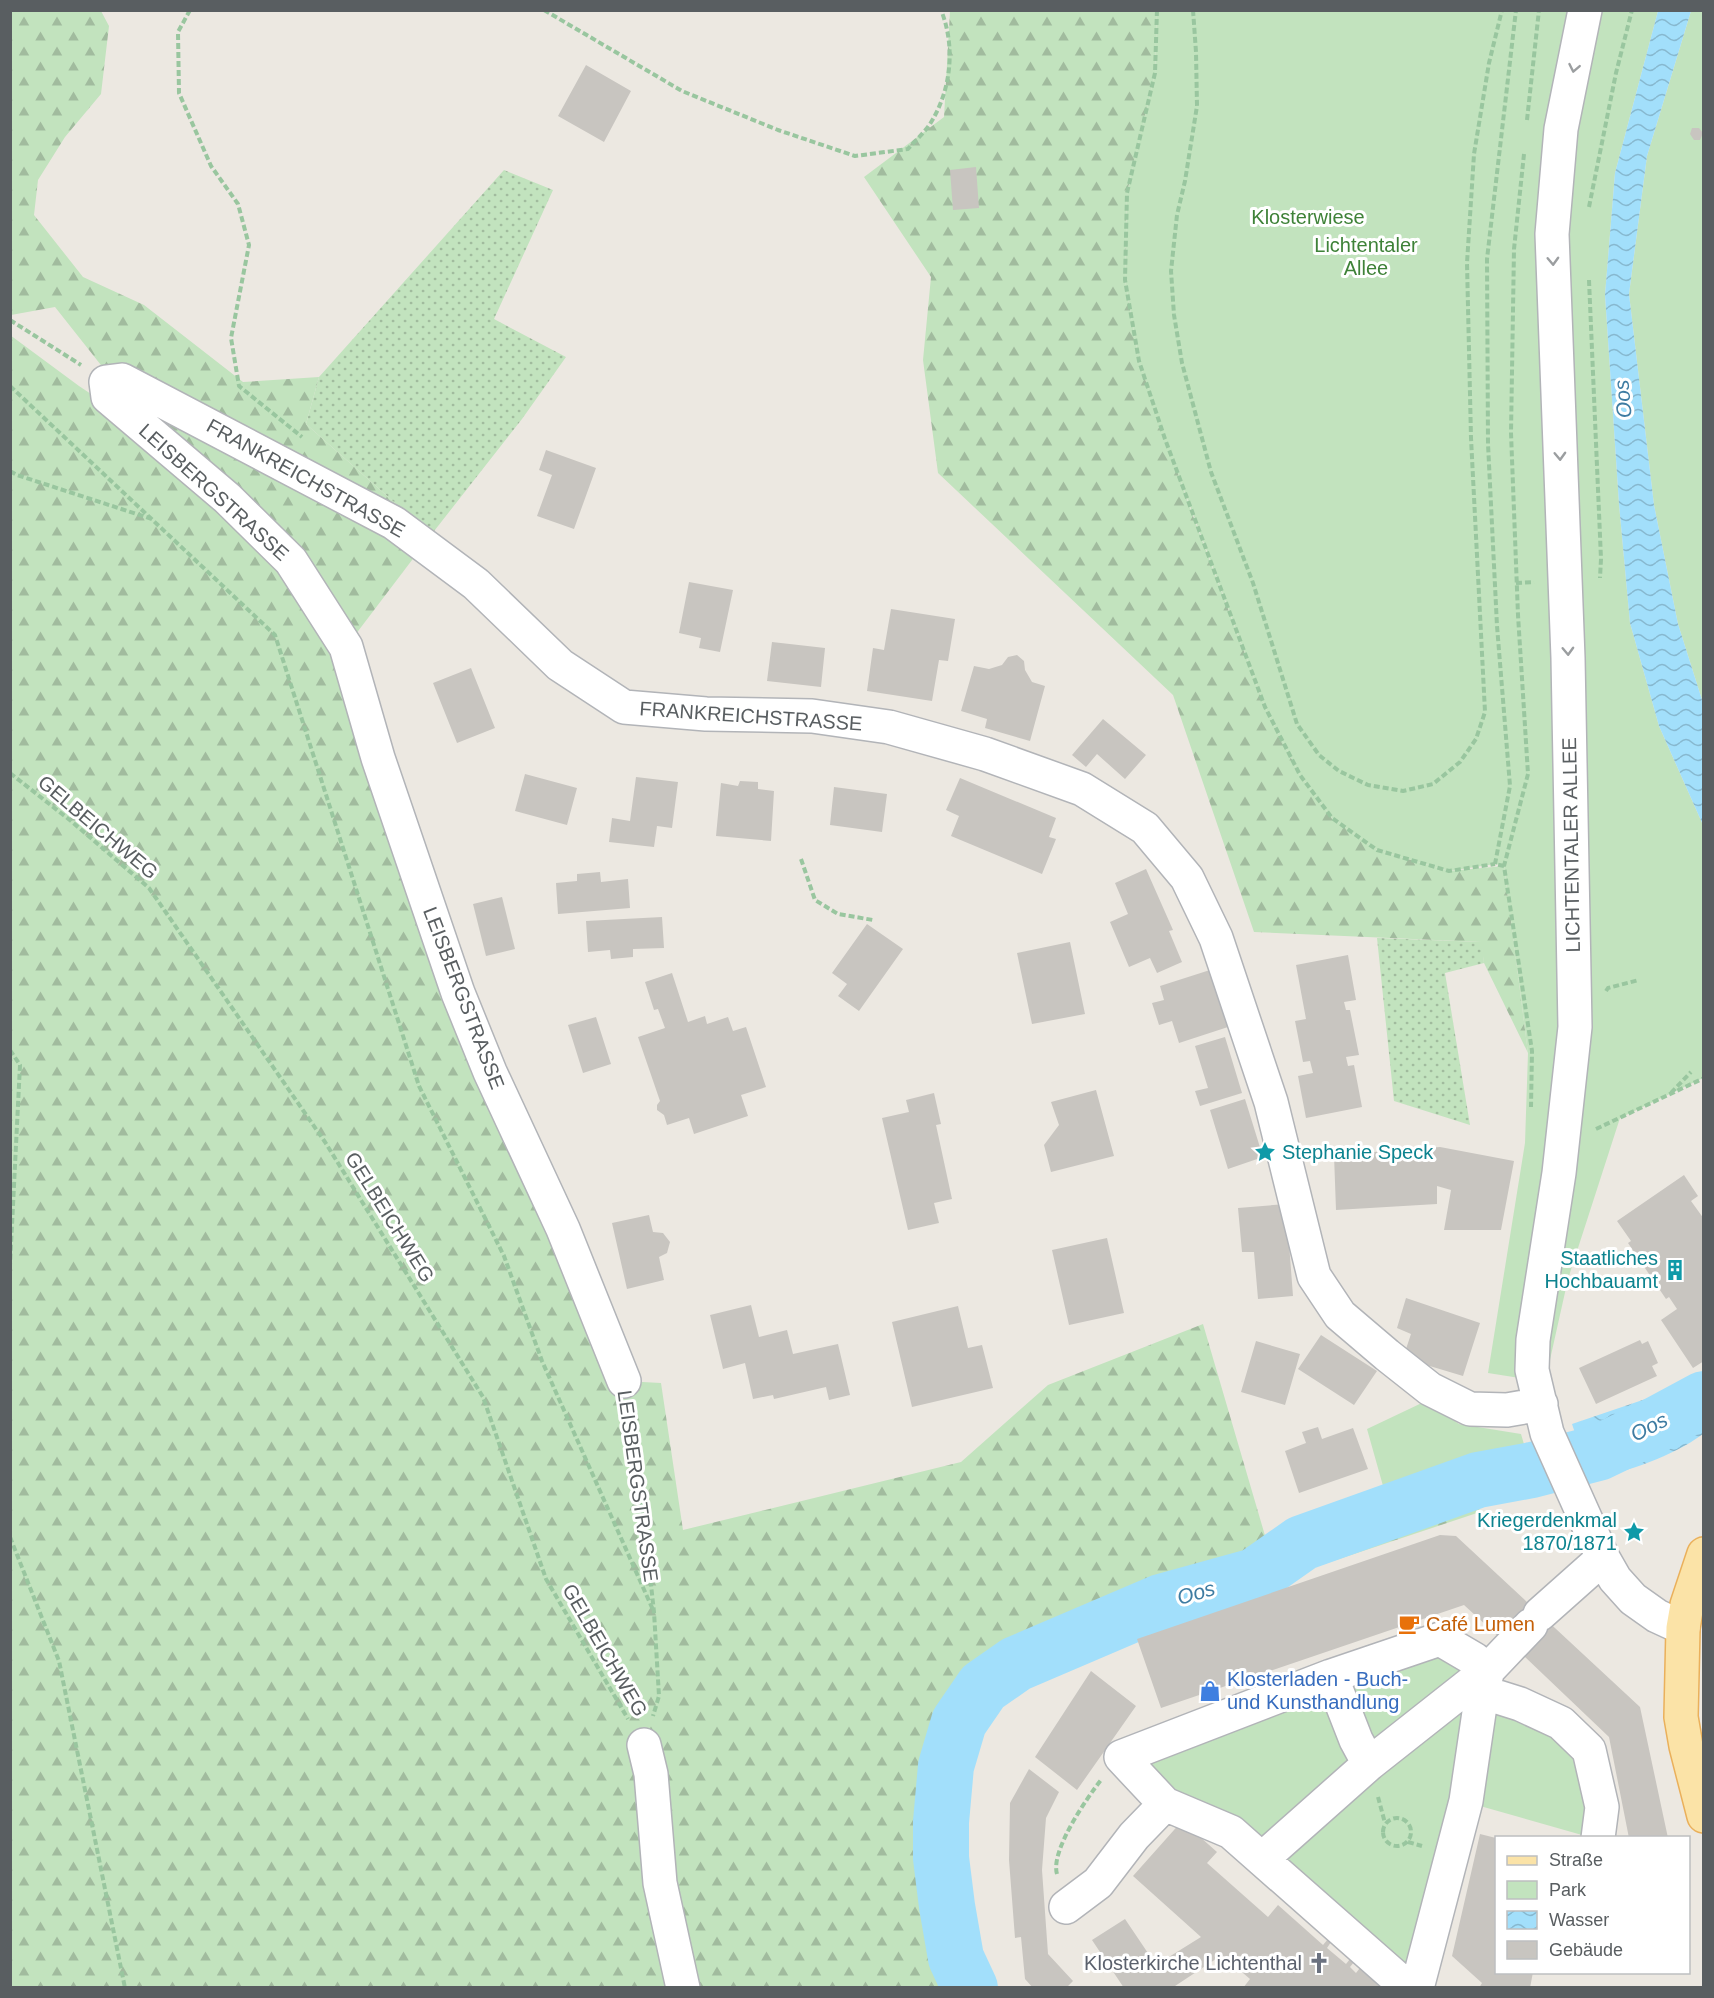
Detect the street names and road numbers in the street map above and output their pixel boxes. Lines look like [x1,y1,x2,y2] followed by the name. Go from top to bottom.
[203,414,409,542] street label: FRANKREICHSTRASSE
[135,419,293,565] street label: LEISBERGSTRASSE
[639,697,863,735] street label: FRANKREICHSTRASSE
[1558,737,1584,953] street label: LICHTENTALER ALLEE
[34,771,162,883] street label: GELBEICHWEG
[419,904,509,1092] street label: LEISBERGSTRASSE
[341,1148,439,1286] street label: GELBEICHWEG
[614,1389,662,1583] street label: LEISBERGSTRASSE
[558,1580,652,1720] street label: GELBEICHWEG

